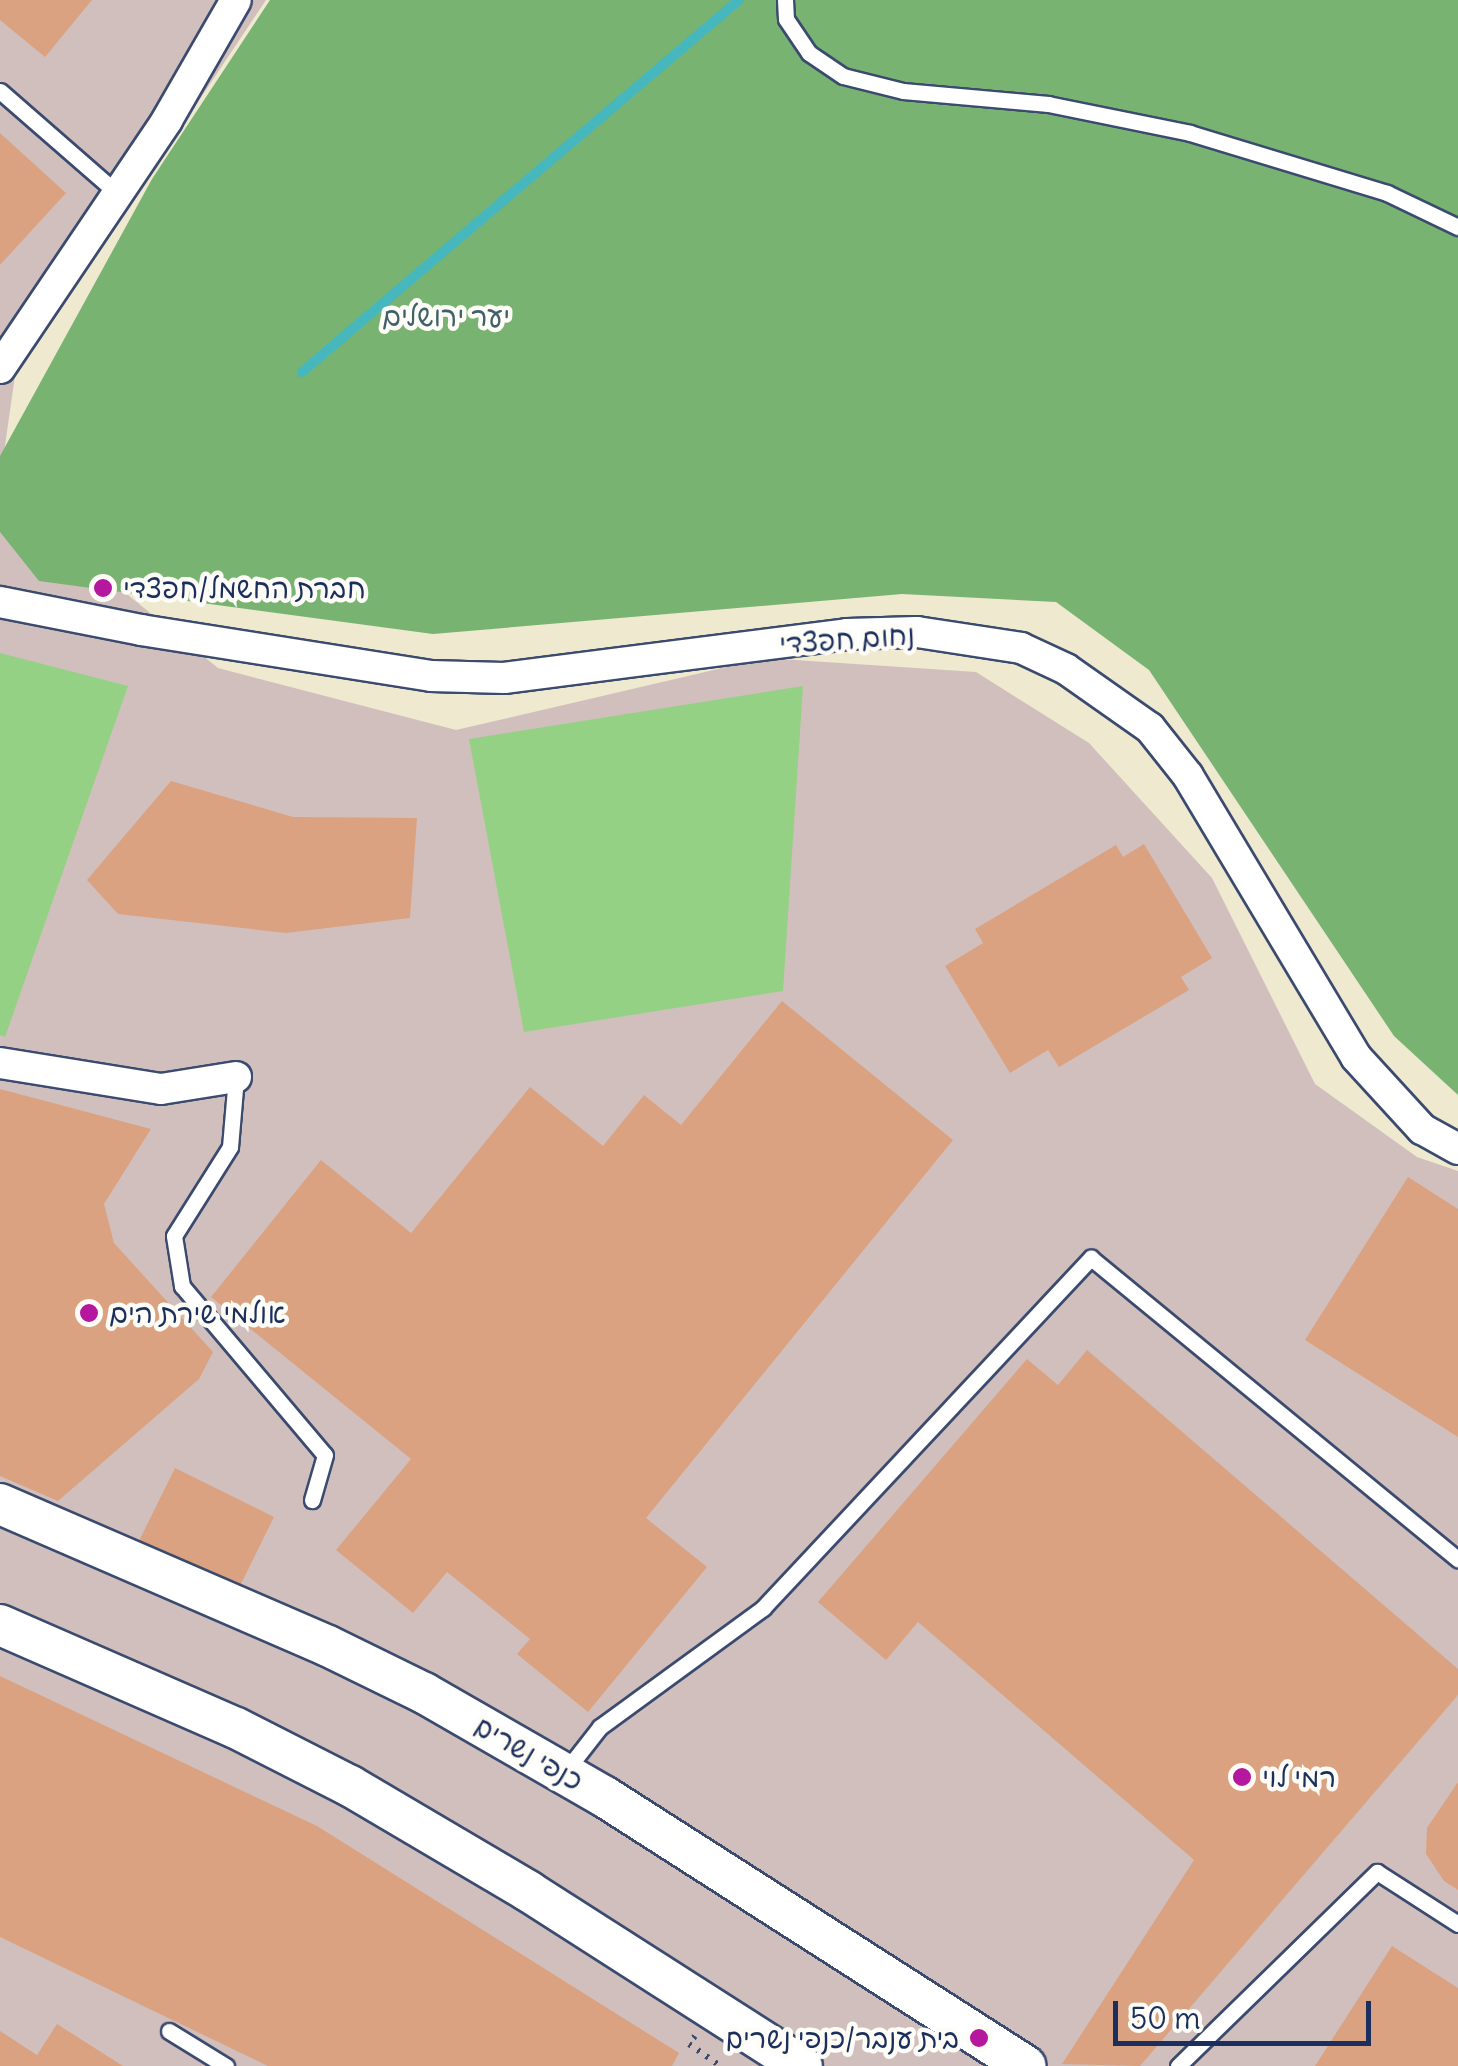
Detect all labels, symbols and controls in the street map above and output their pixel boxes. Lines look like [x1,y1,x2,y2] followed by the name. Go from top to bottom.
[382,299,510,333] park label: יער ירושלים
[123,571,366,605] place label: חברת החשמל/חפצדי
[92,577,114,599] marker: חברת החשמל/חפצדי
[778,618,916,660] street label: נחום חפצדי
[109,1296,286,1330] place label: אולמי שירת הים
[78,1302,100,1324] marker: אולמי שירת הים
[469,1709,589,1797] street label: כנפי נשרים
[1262,1760,1336,1794] place label: רמי לוי
[1231,1766,1253,1788] marker: רמי לוי
[1118,1981,1376,2043] scale bar
[1130,1999,1200,2037] text: 50 m
[726,2021,959,2055] place label: בית ענבר/כנפי נשרים
[968,2027,990,2049] marker: בית ענבר/כנפי נשרים

